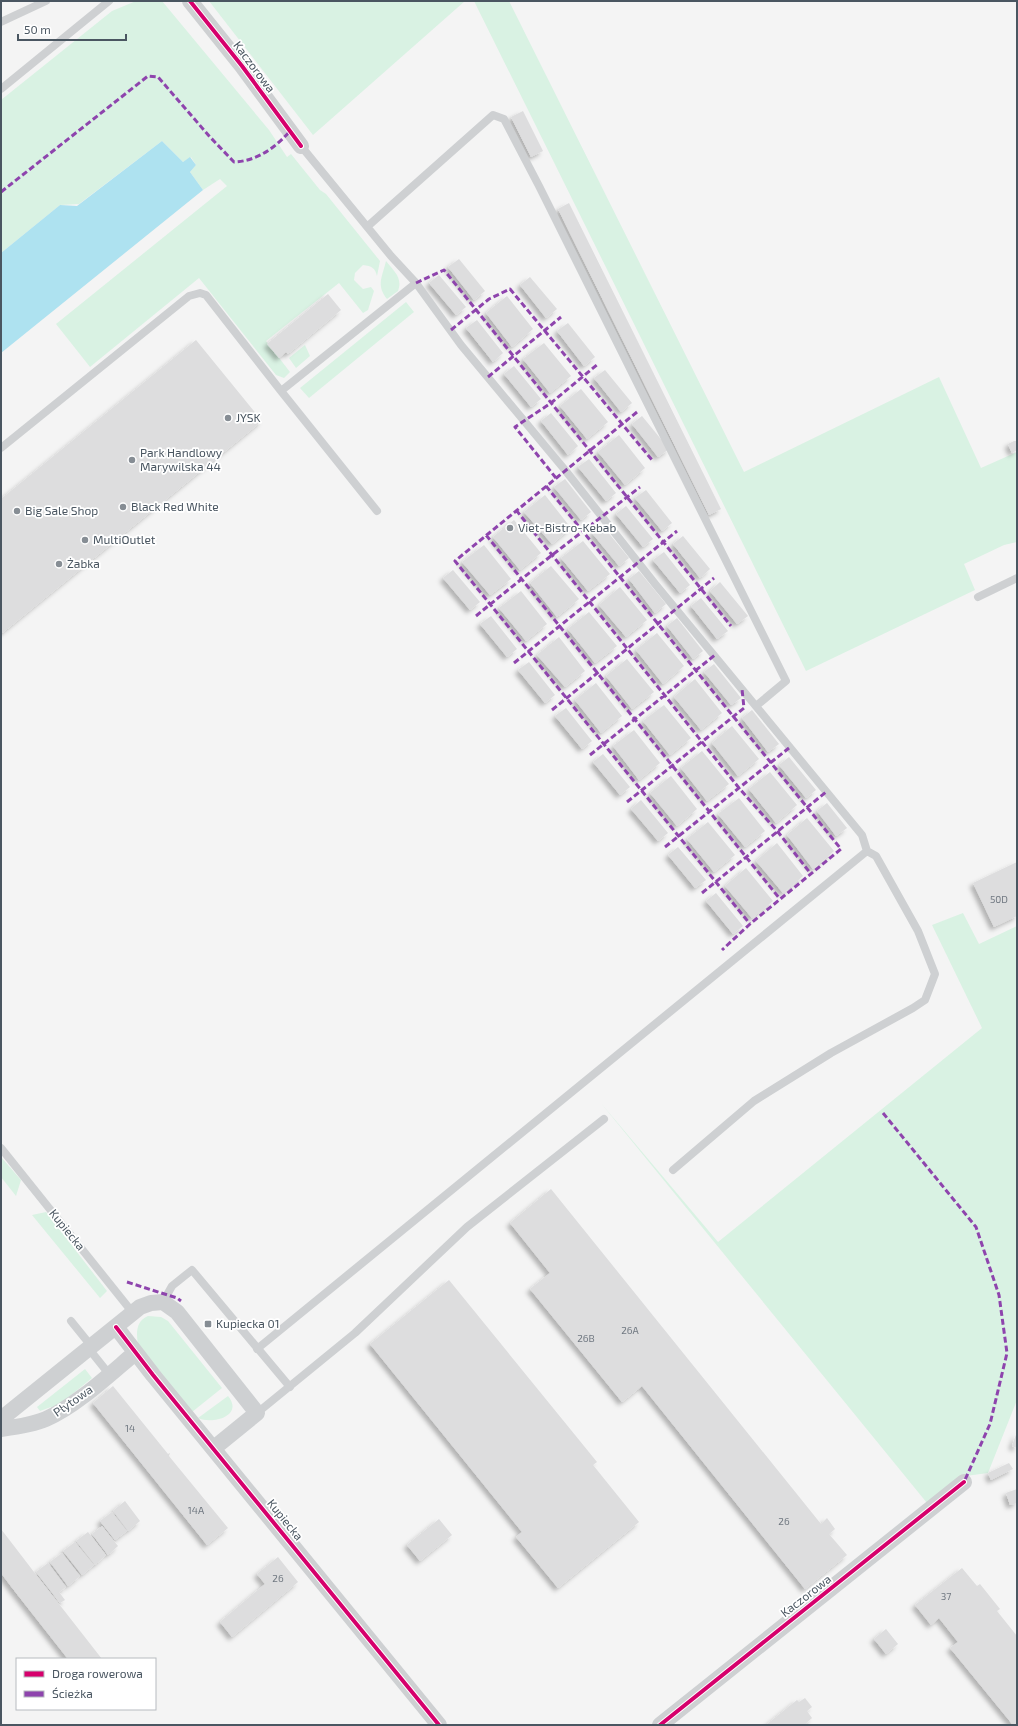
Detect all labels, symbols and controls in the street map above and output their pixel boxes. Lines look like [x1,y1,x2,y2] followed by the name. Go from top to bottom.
[18,16,126,42] scale bar
[24,22,51,36] text: 50 m
[231,38,279,95] street label: Kaczorowa
[236,410,261,424] place label: JYSK
[223,413,233,423] marker: JYSK
[140,445,223,473] place label: Park Handlowy Marywilska 44
[127,455,137,465] marker: Park Handlowy Marywilska 44
[131,499,219,513] place label: Black Red White
[118,502,128,512] marker: Black Red White
[25,503,98,517] place label: Big Sale Shop
[12,506,22,516] marker: Big Sale Shop
[518,520,616,534] place label: Viet-Bistro-Kebab
[505,523,515,533] marker: Viet-Bistro-Kebab
[93,532,156,546] place label: MultiOutlet
[80,535,90,545] marker: MultiOutlet
[67,556,100,570] place label: Żabka
[54,559,64,569] marker: Żabka
[990,893,1008,905] house number: 50D
[47,1206,89,1253] street label: Kupiecka
[216,1316,280,1330] place label: Kupiecka 01
[203,1319,213,1329] marker: Kupiecka 01
[621,1324,640,1336] house number: 26A
[577,1332,595,1344] house number: 26B
[50,1382,95,1419] street label: Płytowa
[125,1422,135,1434] house number: 14
[265,1496,307,1543] street label: Kupiecka
[188,1504,205,1516] house number: 14A
[778,1515,790,1527] house number: 26
[777,1571,833,1619] street label: Kaczorowa
[272,1572,284,1584] house number: 26
[941,1590,951,1602] house number: 37
[16,1658,156,1710] legend
[52,1666,143,1680] text: Droga rowerowa
[52,1686,93,1700] text: Ścieżka

